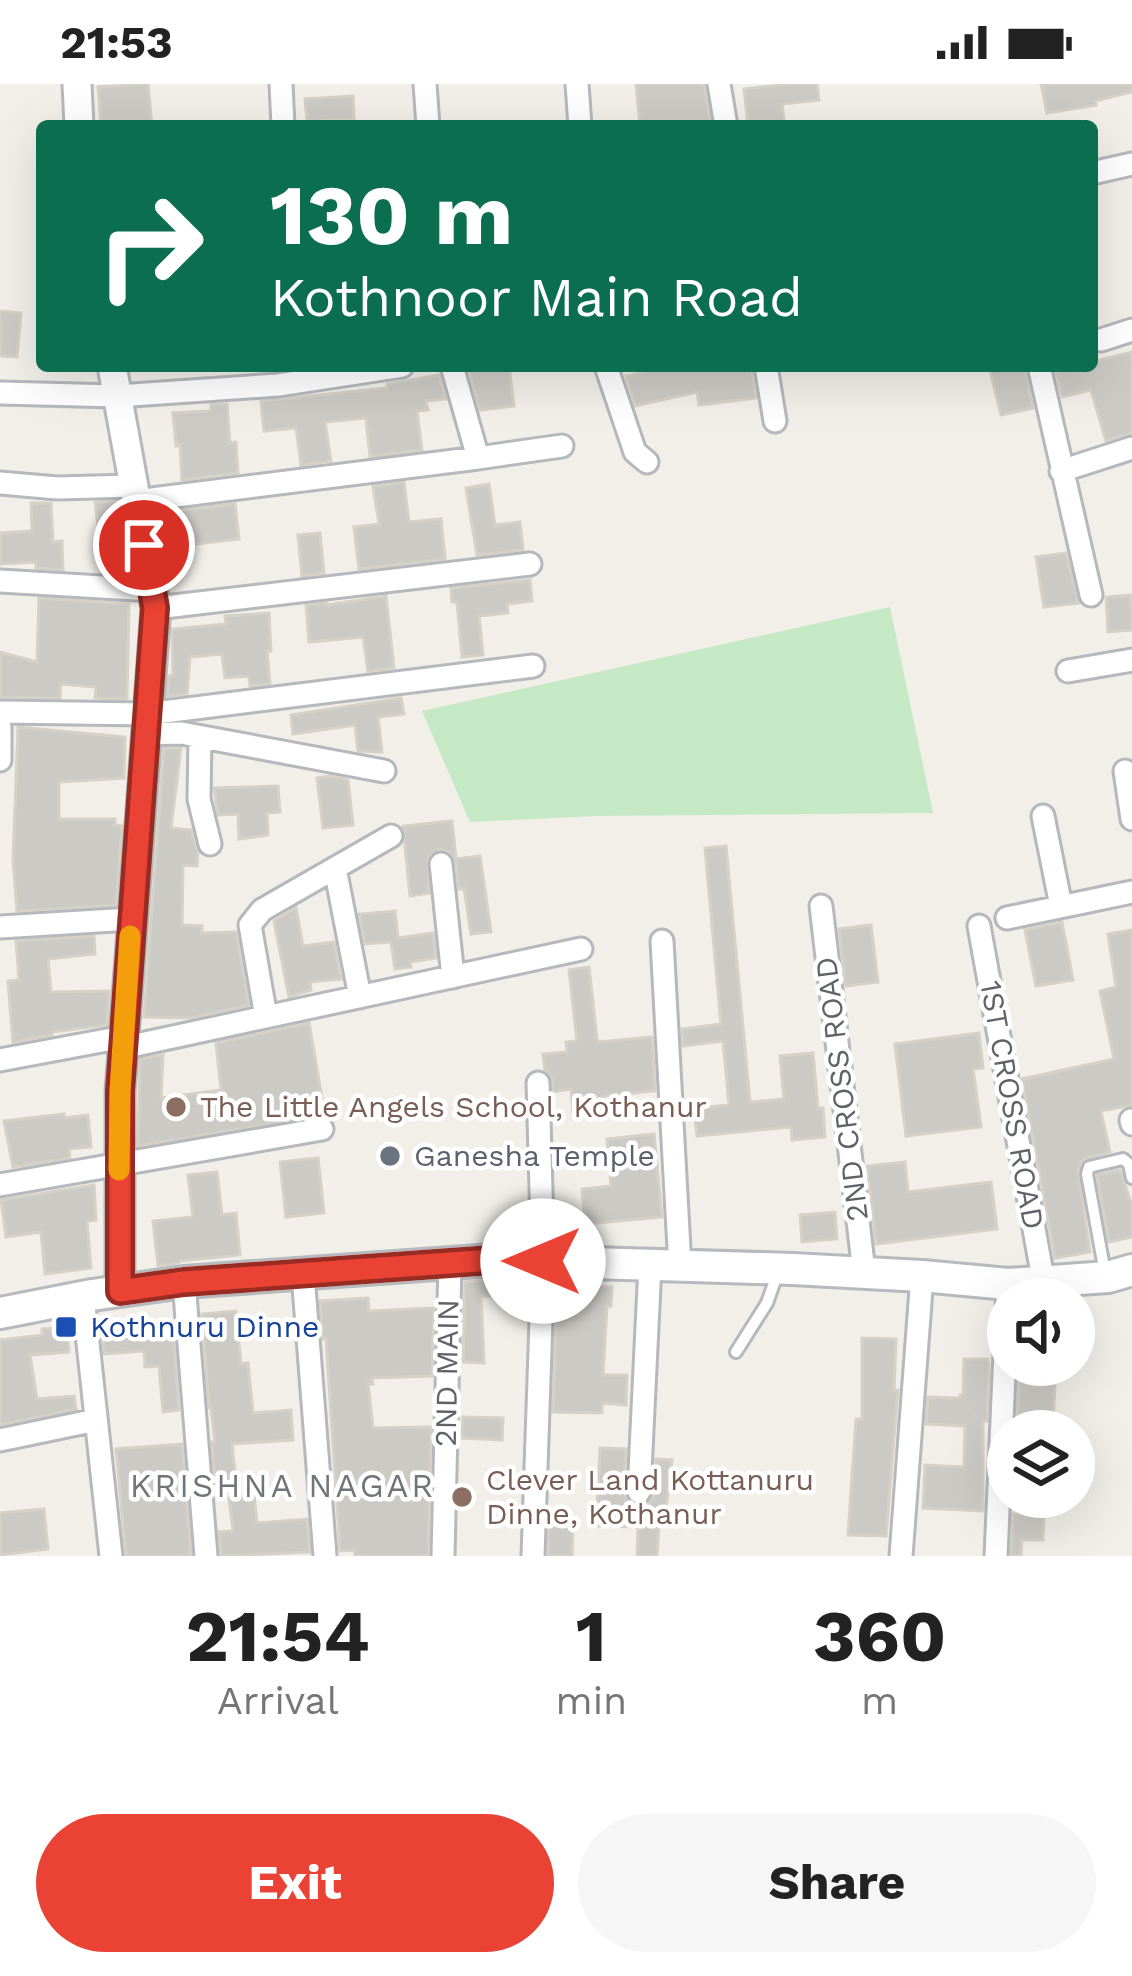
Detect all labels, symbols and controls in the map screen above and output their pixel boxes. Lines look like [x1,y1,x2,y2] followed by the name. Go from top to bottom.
[60,16,173,69] text: 21:53
[270,166,513,264] text: 130 m
[72,168,228,324] icon: right
[270,266,803,329] text: Kothnoor Main Road
[93,494,195,596] pin
[111,512,177,578] icon: arrive
[808,955,875,1223] street label: 2ND CROSS ROAD
[973,978,1052,1232] street label: 1ST CROSS ROAD
[200,1089,707,1124] place label: The Little Angels School, Kothanur
[163,1094,189,1120] marker: The Little Angels School, Kothanur
[414,1138,655,1173] place label: Ganesha Temple
[377,1143,403,1169] marker: Ganesha Temple
[480,1198,606,1324] position arrow
[987,1278,1095,1518] map controls
[987,1278,1095,1386] button: sound
[428,1299,465,1447] street label: 2ND MAIN
[90,1309,319,1344] place label: Kothnuru Dinne
[53,1314,79,1340] marker: Kothnuru Dinne
[987,1410,1095,1518] button: layers
[486,1462,814,1531] place label: Clever Land Kottanuru Dinne, Kothanur
[130,1466,436,1505] district label: KRISHNA NAGAR
[449,1484,475,1510] marker: Clever Land Kottanuru Dinne, Kothanur
[186,1594,370,1678] text: 21:54
[576,1594,607,1678] text: 1
[813,1594,946,1678] text: 360
[217,1678,339,1723] text: Arrival
[556,1678,627,1723] text: min
[861,1678,898,1723] text: m
[36,1814,554,1952] button: Exit
[578,1814,1096,1952] button: Share

